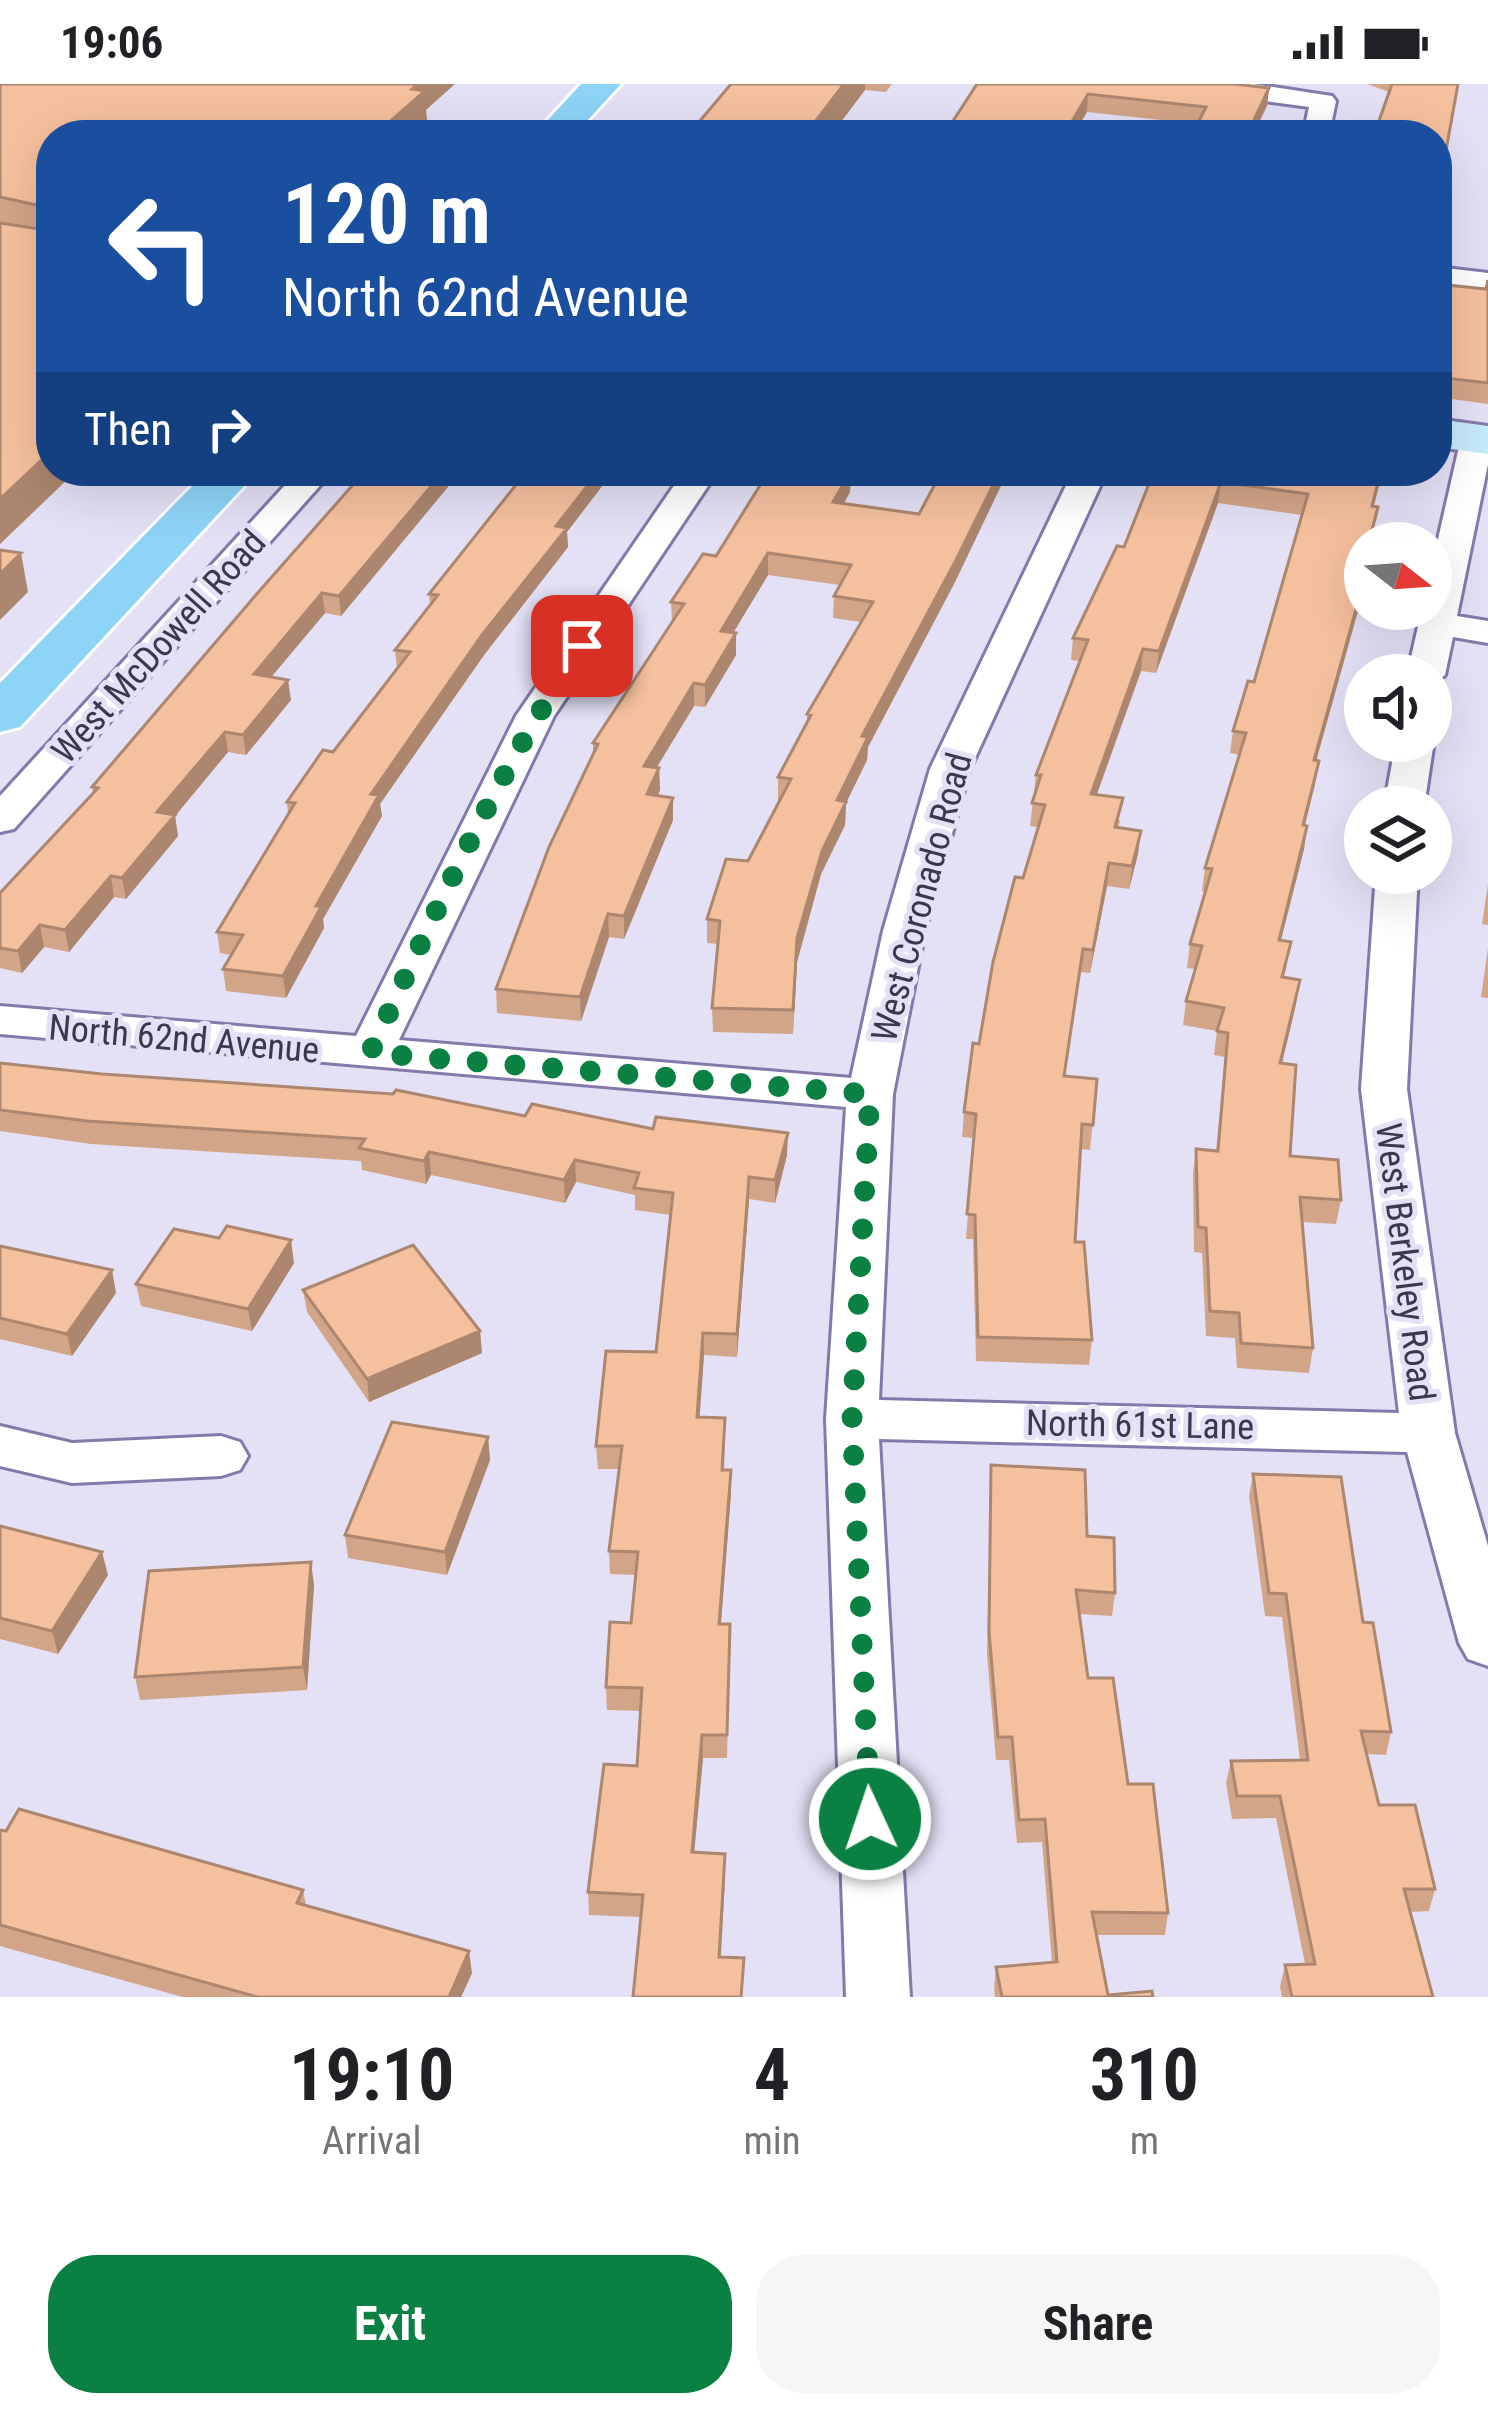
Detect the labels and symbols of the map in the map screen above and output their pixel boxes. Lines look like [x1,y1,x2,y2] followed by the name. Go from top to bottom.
[43,522,274,772] street label: West McDowell Road
[1344,522,1452,630] north arrow
[531,595,633,697] pin
[863,748,981,1046] street label: West Coronado Road
[47,1006,321,1072] street label: North 62nd Avenue
[1367,1121,1443,1404] street label: West Berkeley Road
[1026,1402,1254,1448] street label: North 61st Lane
[807,1756,933,1882] position arrow

